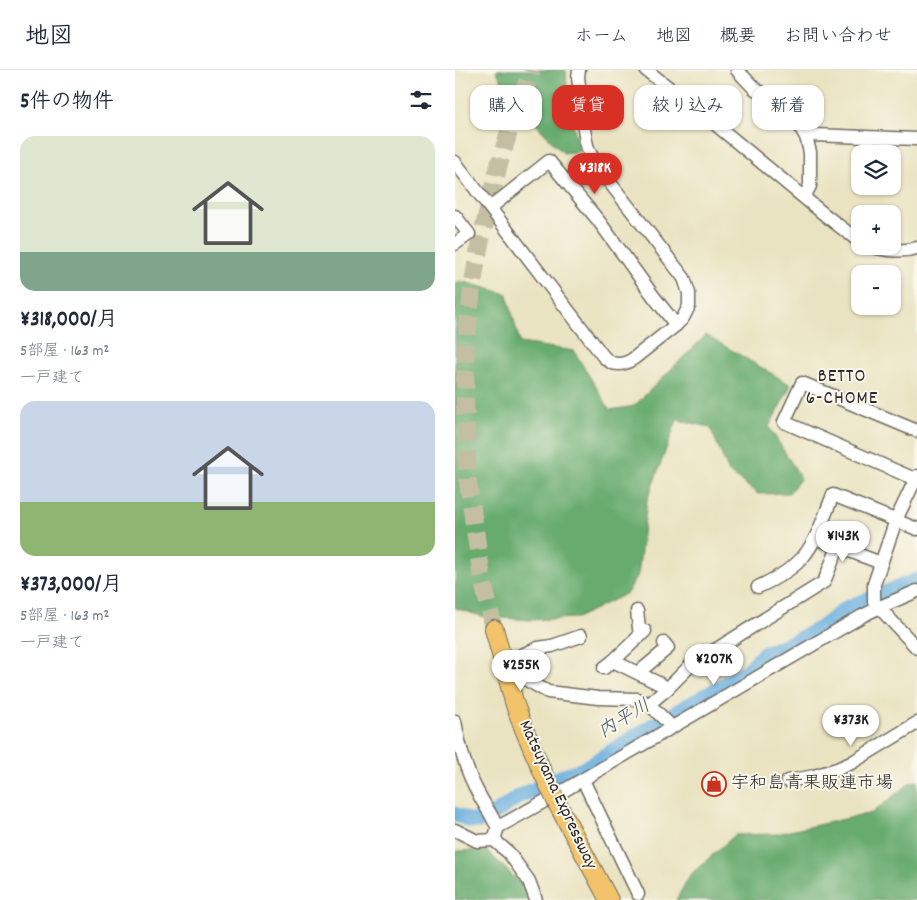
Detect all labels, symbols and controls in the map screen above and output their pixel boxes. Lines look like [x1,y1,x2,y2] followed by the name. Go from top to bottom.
[25,21,73,55] text: 地図
[575,25,628,50] text: ホーム
[656,25,692,50] text: 地図
[720,25,756,50] text: 概要
[784,25,892,50] text: お問い合わせ
[470,85,542,130] chip: 購入
[552,85,624,130] chip: 賃貸
[634,85,742,130] chip: 絞り込み
[752,85,824,130] chip: 新着
[407,86,435,114] icon: filters
[20,88,114,118] text: 5件の物件
[851,145,901,315] map controls
[851,145,901,195] button: layers
[560,152,630,195] pin: ¥318K
[579,157,611,180] text: ¥318K
[183,168,273,258] icon: home
[851,205,901,255] button: +
[851,265,901,315] button: −
[20,306,118,336] text: ¥318,000/月
[20,340,109,363] text: 5部屋 · 163 m²
[806,364,878,413] district label: BETTO 6-CHOME
[20,367,84,390] text: 一戸建て
[183,433,273,523] icon: home
[808,520,878,563] pin: ¥143K
[827,525,859,548] text: ¥143K
[20,571,122,601] text: ¥373,000/月
[20,605,109,628] text: 5部屋 · 163 m²
[20,632,84,655] text: 一戸建て
[679,644,749,686] pin: ¥207K
[696,648,732,671] text: ¥207K
[486,650,556,692] pin: ¥255K
[503,654,539,677] text: ¥255K
[594,694,656,746] water label: 内平川
[816,704,886,747] pin: ¥373K
[833,709,869,732] text: ¥373K
[511,716,603,874] street label: Matsuyama Expressway
[701,771,727,797] shop icon: 宇和島青果販連市場
[731,772,893,797] place label: 宇和島青果販連市場

